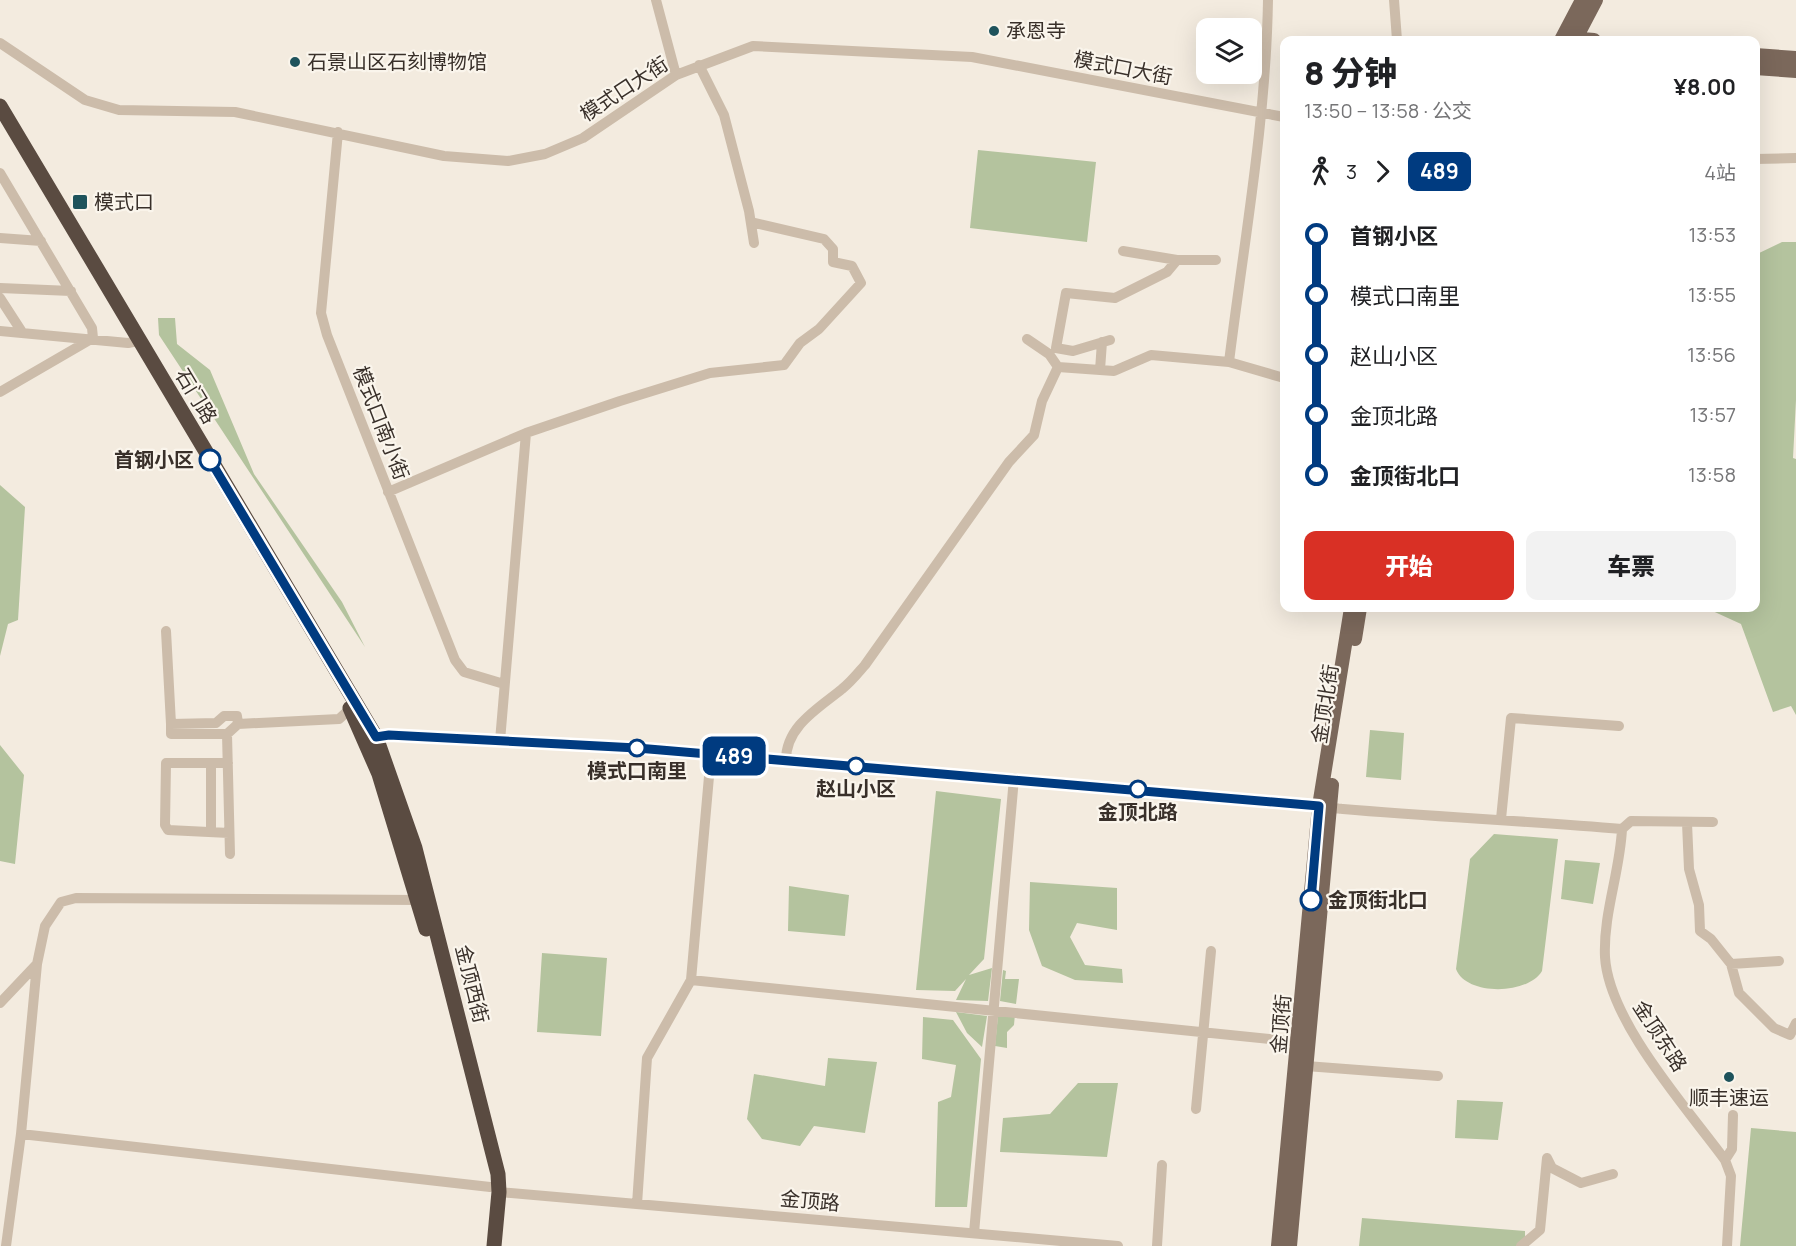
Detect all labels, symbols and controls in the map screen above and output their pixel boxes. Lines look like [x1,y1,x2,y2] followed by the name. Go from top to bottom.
[1006,17,1066,44] place label: 承恩寺
[1196,18,1262,84] map controls
[1196,18,1262,84] button: layers
[987,24,1001,38] marker: 承恩寺
[1071,45,1175,90] street label: 模式口大街
[307,48,487,75] place label: 石景山区石刻博物馆
[574,50,673,127] street label: 模式口大街
[1304,50,1397,95] text: 8 分钟
[288,55,302,69] marker: 石景山区石刻博物馆
[1673,72,1736,102] text: ¥8.00
[1304,97,1472,124] text: 13:50 – 13:58 · 公交
[1304,155,1337,188] icon: walk
[1366,155,1399,188] icon: forward
[1420,157,1459,185] text: 489
[1346,158,1357,185] text: 3
[1704,159,1736,186] text: 4站
[94,188,154,215] place label: 模式口
[71,193,89,211] marker: 模式口
[1350,221,1438,251] text: 首钢小区
[1689,221,1736,248] text: 13:53
[1350,281,1460,311] text: 模式口南里
[1688,281,1736,308] text: 13:55
[1350,341,1438,371] text: 赵山小区
[1687,341,1736,368] text: 13:56
[347,362,416,484] street label: 模式口南小街
[169,363,223,428] street label: 石门路
[1350,401,1438,431] text: 金顶北路
[1690,401,1736,428] text: 13:57
[114,446,194,473] place label: 首钢小区
[199,449,221,471] marker: 首钢小区
[1350,461,1460,491] text: 金顶街北口
[1688,461,1736,488] text: 13:58
[1304,531,1514,600] button: 开始
[1526,531,1736,600] button: 车票
[1305,662,1344,746] street label: 金顶北街
[700,736,768,776] line badge: 489
[628,739,646,757] marker: 模式口南里
[715,742,753,770] text: 489
[587,757,687,784] place label: 模式口南里
[847,757,865,775] marker: 赵山小区
[816,775,896,802] place label: 赵山小区
[1129,780,1147,798] marker: 金顶北路
[1098,798,1178,825] place label: 金顶北路
[1328,886,1428,913] place label: 金顶街北口
[1300,889,1322,911] marker: 金顶街北口
[450,942,495,1026] street label: 金顶西街
[1264,993,1297,1055] street label: 金顶街
[1627,995,1694,1077] street label: 金顶东路
[1722,1070,1736,1084] marker: 顺丰速运
[1689,1084,1769,1111] place label: 顺丰速运
[779,1184,841,1217] street label: 金顶路

